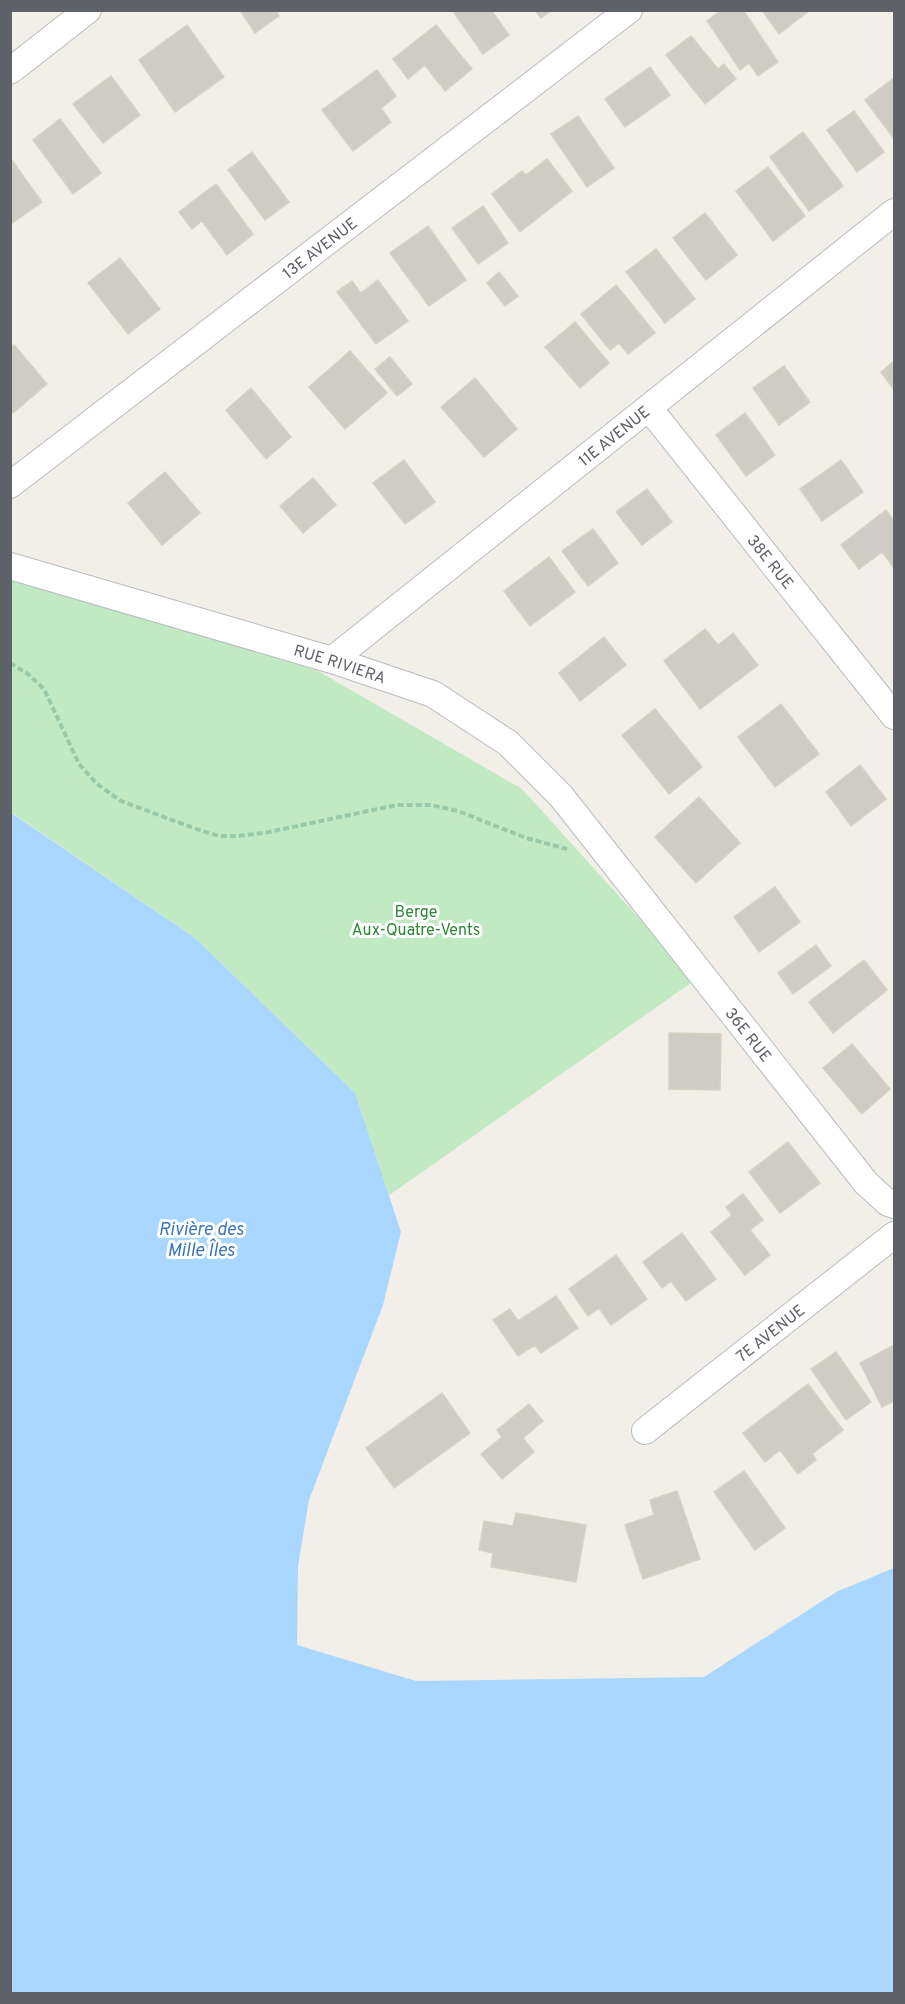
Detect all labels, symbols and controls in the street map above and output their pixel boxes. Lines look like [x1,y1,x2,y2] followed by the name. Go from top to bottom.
[279,214,362,284] street label: 13E AVENUE
[575,403,654,472] street label: 11E AVENUE
[742,531,797,594] street label: 38E RUE
[291,641,388,689] street label: RUE RIVIERA
[352,903,480,941] park label: Berge Aux-Quatre-Vents
[720,1004,775,1067] street label: 36E RUE
[158,1219,244,1263] water label: Rivière des Mille Îles
[733,1301,810,1367] street label: 7E AVENUE

